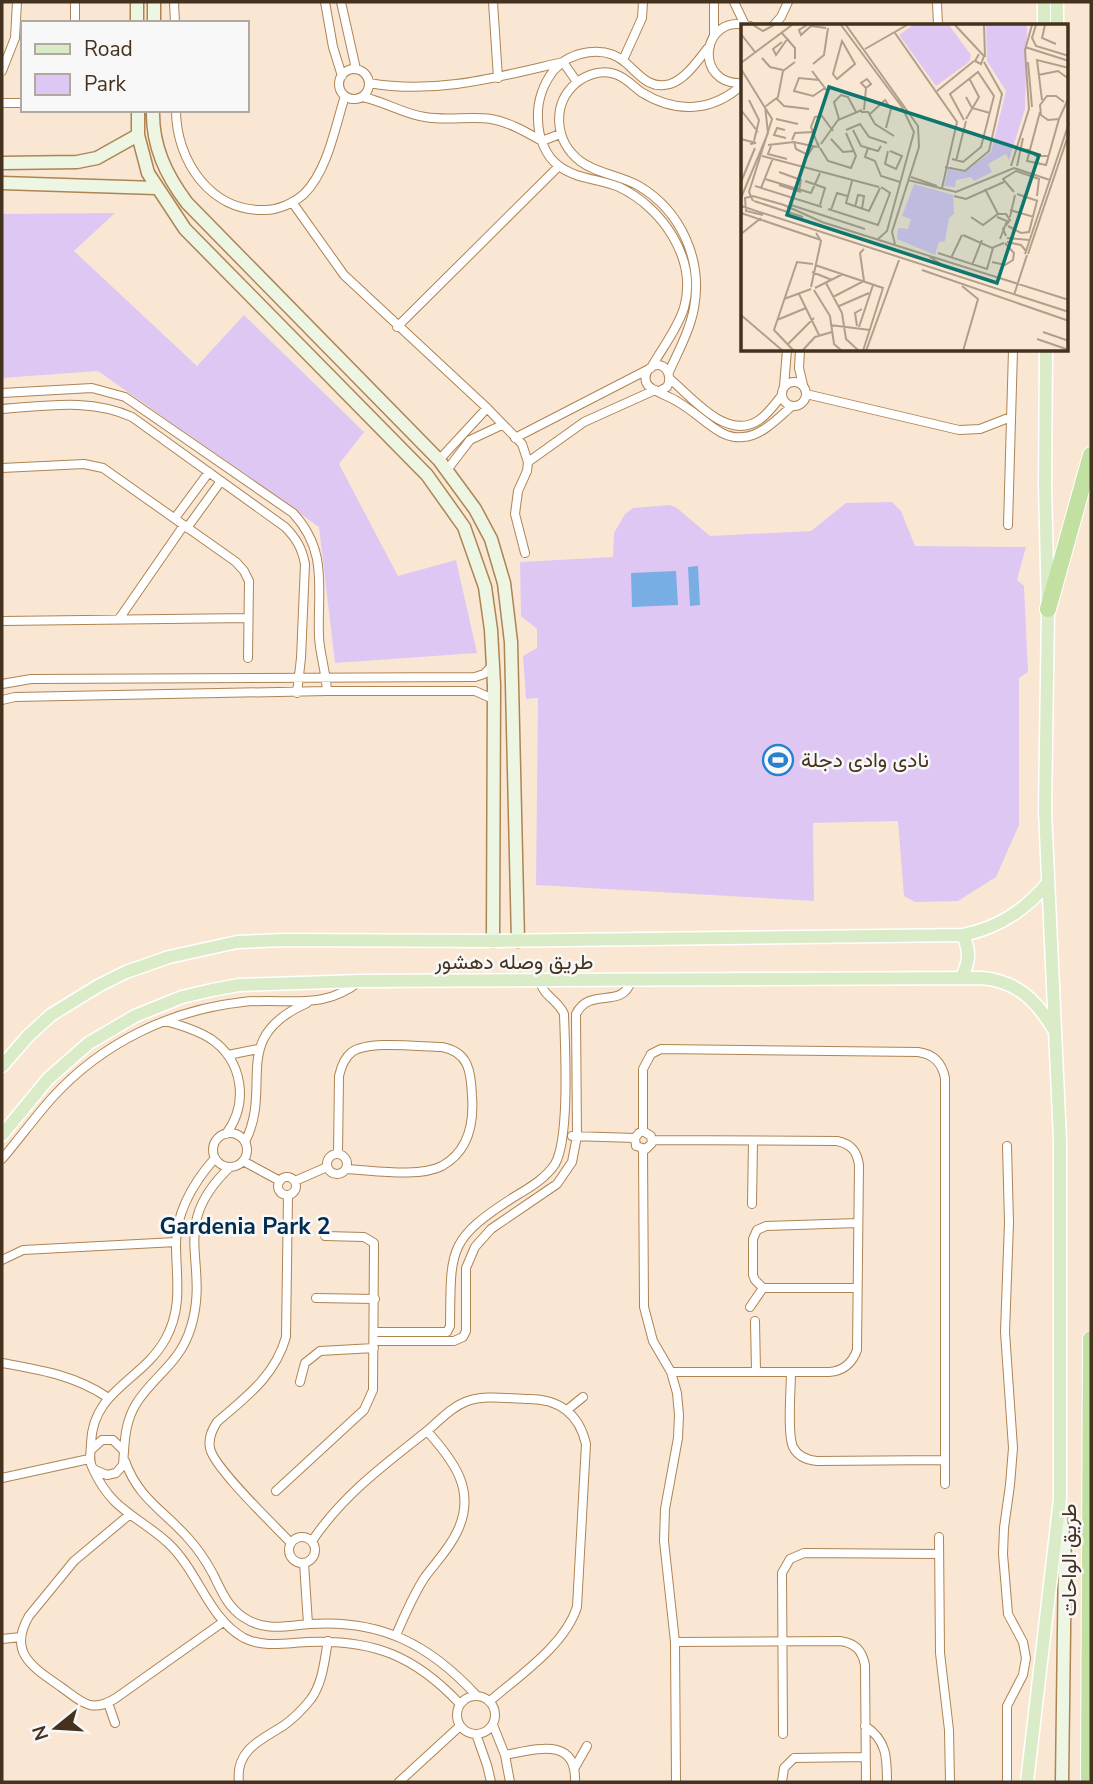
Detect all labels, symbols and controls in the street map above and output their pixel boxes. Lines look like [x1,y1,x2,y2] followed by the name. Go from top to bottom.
[21,21,248,112] legend
[741,24,1068,352] inset map
[84,35,133,63] text: Road
[84,70,126,98] text: Park
[761,743,795,777] sports icon: نادى وادى دجلة
[801,746,929,774] place label: نادى وادى دجلة
[434,948,593,976] street label: طريق وصله دهشور
[159,1211,331,1242] district label: Gardenia Park 2
[1055,1504,1083,1616] street label: طريق الواحات
[21,1693,91,1763] north arrow
[26,1722,55,1744] text: N

